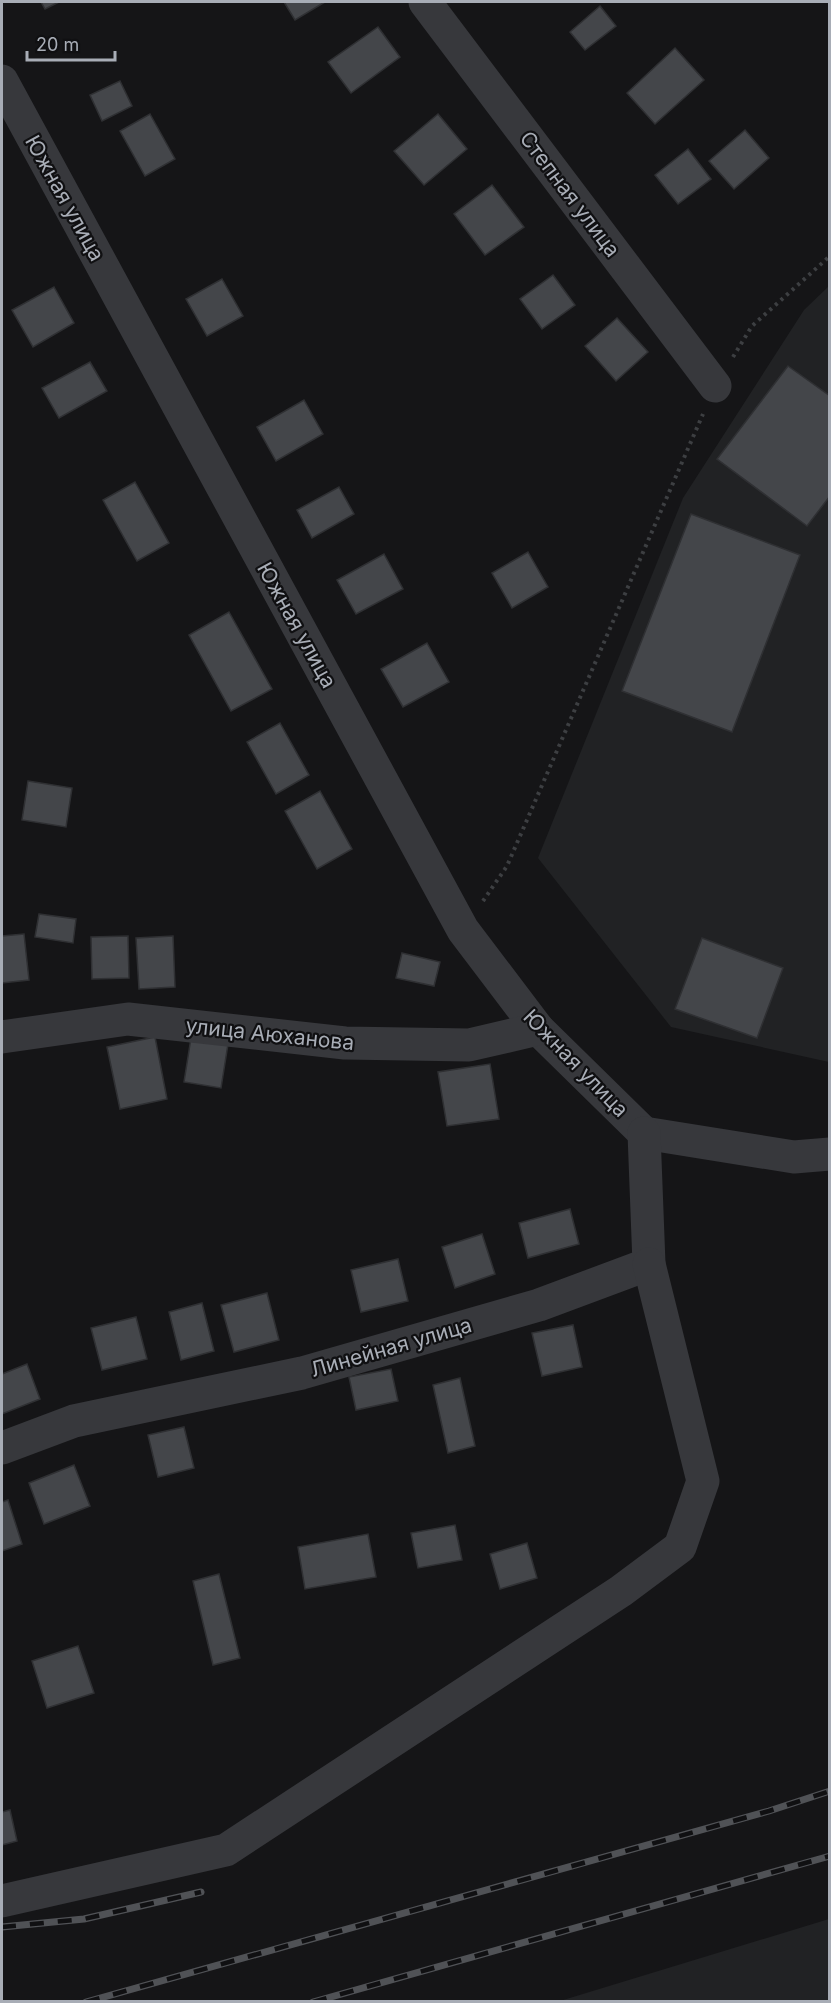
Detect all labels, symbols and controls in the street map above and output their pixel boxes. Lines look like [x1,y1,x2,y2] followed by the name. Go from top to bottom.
[27,24,116,62] scale bar
[36,34,79,55] text: 20 m
[515,126,625,262] street label: Степная улица
[20,131,110,265] street label: Южная улица
[252,558,342,692] street label: Южная улица
[518,1004,634,1122] street label: Южная улица
[185,1013,355,1055] street label: улица Аюханова
[307,1312,475,1382] street label: Линейная улица

